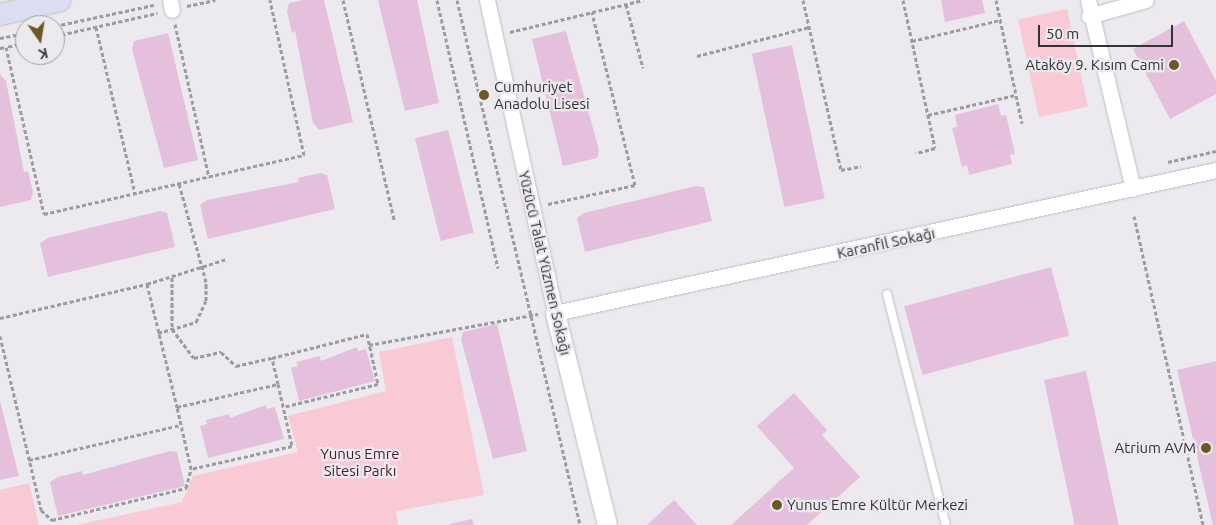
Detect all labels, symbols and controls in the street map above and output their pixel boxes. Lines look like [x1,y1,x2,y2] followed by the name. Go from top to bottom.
[15,15,65,65] north arrow
[1041,15,1176,47] scale bar
[1046,25,1079,42] text: 50 m
[37,45,49,62] text: K
[1025,56,1164,74] place label: Ataköy 9. Kısım Cami
[1168,59,1180,71] marker: Ataköy 9. Kısım Cami
[494,77,590,112] place label: Cumhuriyet Anadolu Lisesi
[478,89,490,101] marker: Cumhuriyet Anadolu Lisesi
[515,169,575,357] street label: Yüzücü Talat Yüzmen Sokağı
[835,224,937,262] street label: Karanfil Sokağı
[1115,439,1196,457] place label: Atrium AVM
[1200,442,1212,454] marker: Atrium AVM
[320,444,400,479] park label: Yunus Emre Sitesi Parkı
[787,496,968,514] place label: Yunus Emre Kültür Merkezi
[771,499,783,511] marker: Yunus Emre Kültür Merkezi

